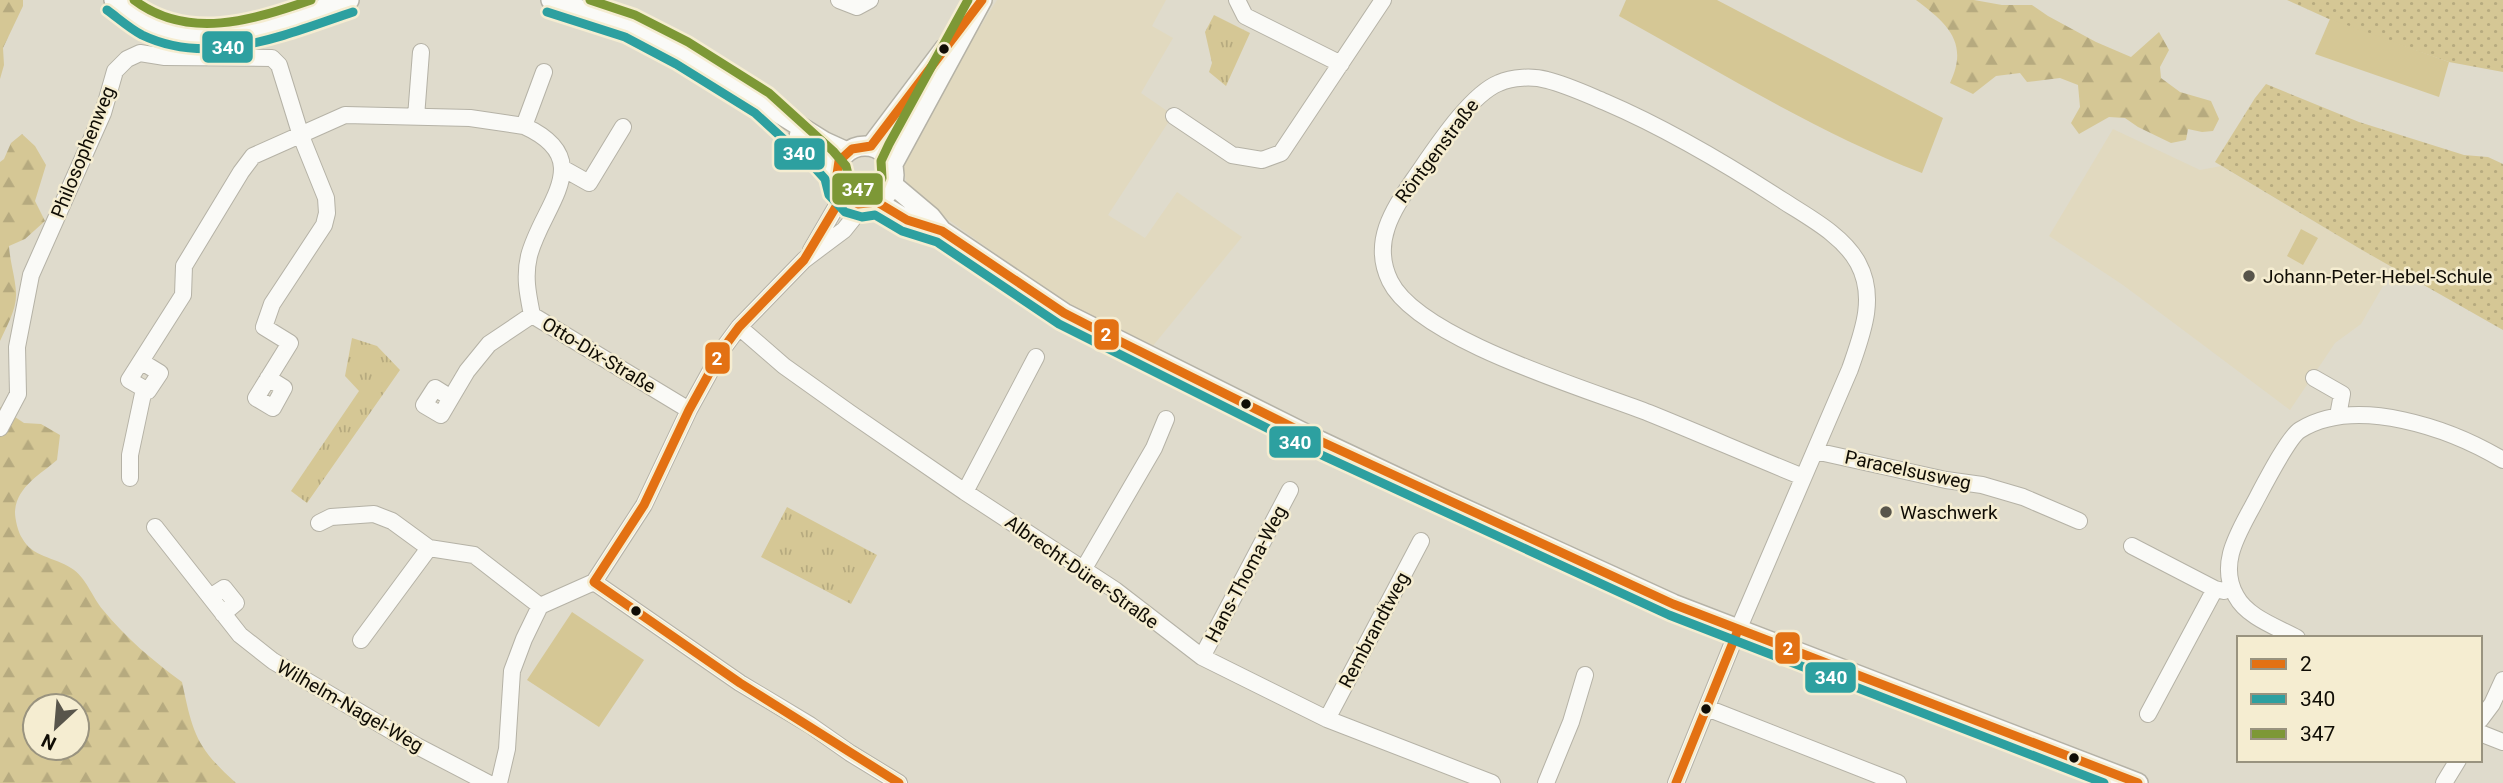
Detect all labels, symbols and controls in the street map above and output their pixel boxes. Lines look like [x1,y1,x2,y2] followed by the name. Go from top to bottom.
[201,30,254,64] line badge: 340
[212,36,244,59] text: 340
[937,42,951,56] unlabelled marker
[46,83,120,221] street label: Philosophenweg
[1390,94,1484,208] street label: Röntgenstraße
[773,137,826,171] line badge: 340
[783,142,815,165] text: 340
[831,172,884,206] line badge: 347
[842,178,874,201] text: 347
[2263,265,2492,288] place label: Johann-Peter-Hebel-Schule
[2241,268,2257,284] marker: Johann-Peter-Hebel-Schule
[538,312,660,398] street label: Otto-Dix-Straße
[1093,318,1120,351] line badge: 2
[1101,323,1112,346] text: 2
[704,341,731,375] line badge: 2
[712,347,723,370] text: 2
[1239,397,1253,411] unlabelled marker
[1268,425,1322,459] line badge: 340
[1279,431,1311,454] text: 340
[1843,445,1973,495] street label: Paracelsusweg
[1900,501,1998,524] place label: Waschwerk
[1200,502,1292,646] street label: Hans-Thoma-Weg
[1878,504,1894,520] marker: Waschwerk
[1001,510,1163,634] street label: Albrecht-Dürer-Straße
[1334,568,1414,692] street label: Rembrandtweg
[629,604,643,618] unlabelled marker
[1774,631,1801,665] line badge: 2
[2237,636,2482,762] legend
[1783,637,1794,660] text: 2
[2300,652,2312,676] text: 2
[273,655,427,757] street label: Wilhelm-Nagel-Weg
[1804,661,1857,694] line badge: 340
[1815,666,1847,689] text: 340
[2300,687,2335,711] text: 340
[21,692,91,762] north arrow
[1699,702,1713,716] unlabelled marker
[2300,722,2335,746] text: 347
[38,729,60,755] text: N
[2067,751,2081,765] unlabelled marker

